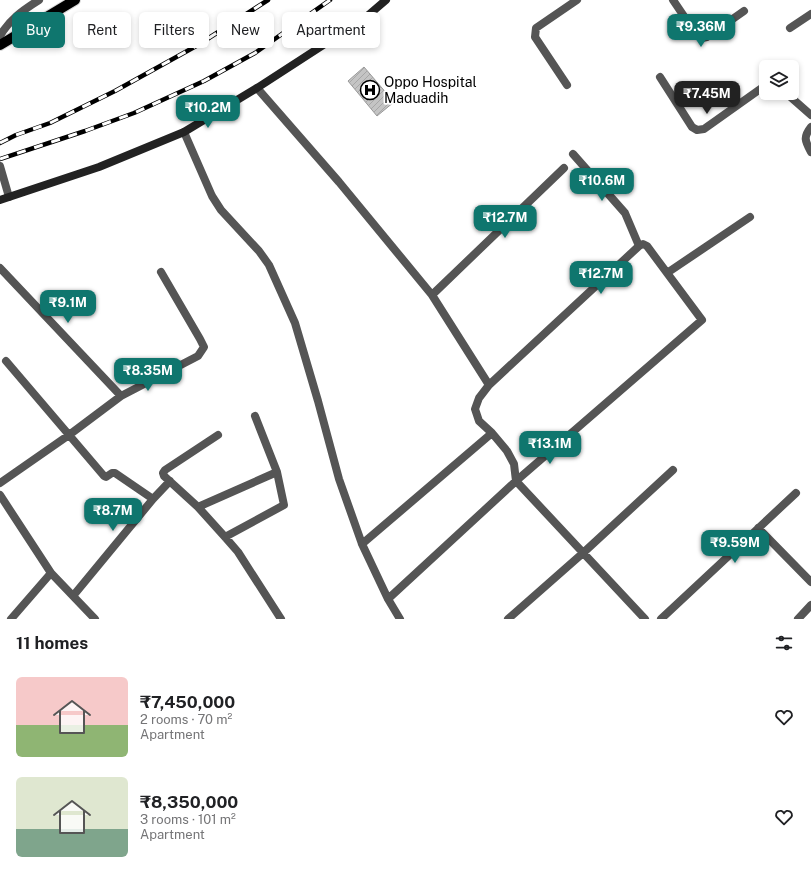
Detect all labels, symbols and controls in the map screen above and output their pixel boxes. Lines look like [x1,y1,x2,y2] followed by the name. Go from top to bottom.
[12,12,65,48] chip: Buy
[73,12,131,48] chip: Rent
[139,12,209,48] chip: Filters
[217,12,274,48] chip: New
[282,12,380,48] chip: Apartment
[668,14,734,48] pin: ₹9.36M
[676,19,726,34] text: ₹9.36M
[759,60,799,100] map controls
[759,60,799,100] button: layers
[384,74,477,106] place label: Oppo Hospital Maduadih
[359,79,381,101] hospital icon: Oppo Hospital Maduadih
[674,81,740,115] pin: ₹7.45M
[683,86,731,101] text: ₹7.45M
[175,95,241,129] pin: ₹10.2M
[185,100,231,115] text: ₹10.2M
[569,168,635,202] pin: ₹10.6M
[579,173,625,188] text: ₹10.6M
[472,205,538,239] pin: ₹12.7M
[483,210,527,225] text: ₹12.7M
[568,261,634,295] pin: ₹12.7M
[579,266,623,281] text: ₹12.7M
[40,290,96,324] pin: ₹9.1M
[49,295,87,310] text: ₹9.1M
[115,358,181,392] pin: ₹8.35M
[123,363,173,378] text: ₹8.35M
[517,431,583,465] pin: ₹13.1M
[528,436,572,451] text: ₹13.1M
[85,498,141,532] pin: ₹8.7M
[93,503,133,518] text: ₹8.7M
[702,530,768,564] pin: ₹9.59M
[710,535,760,550] text: ₹9.59M
[773,632,795,654] icon: filters
[16,633,88,653] text: 11 homes
[140,692,235,712] text: ₹7,450,000
[48,693,96,741] icon: home
[773,706,795,728] icon: heart
[140,712,232,727] text: 2 rooms · 70 m²
[140,727,205,742] text: Apartment
[140,792,238,812] text: ₹8,350,000
[48,793,96,841] icon: home
[773,806,795,828] icon: heart
[140,812,236,827] text: 3 rooms · 101 m²
[140,827,205,842] text: Apartment

